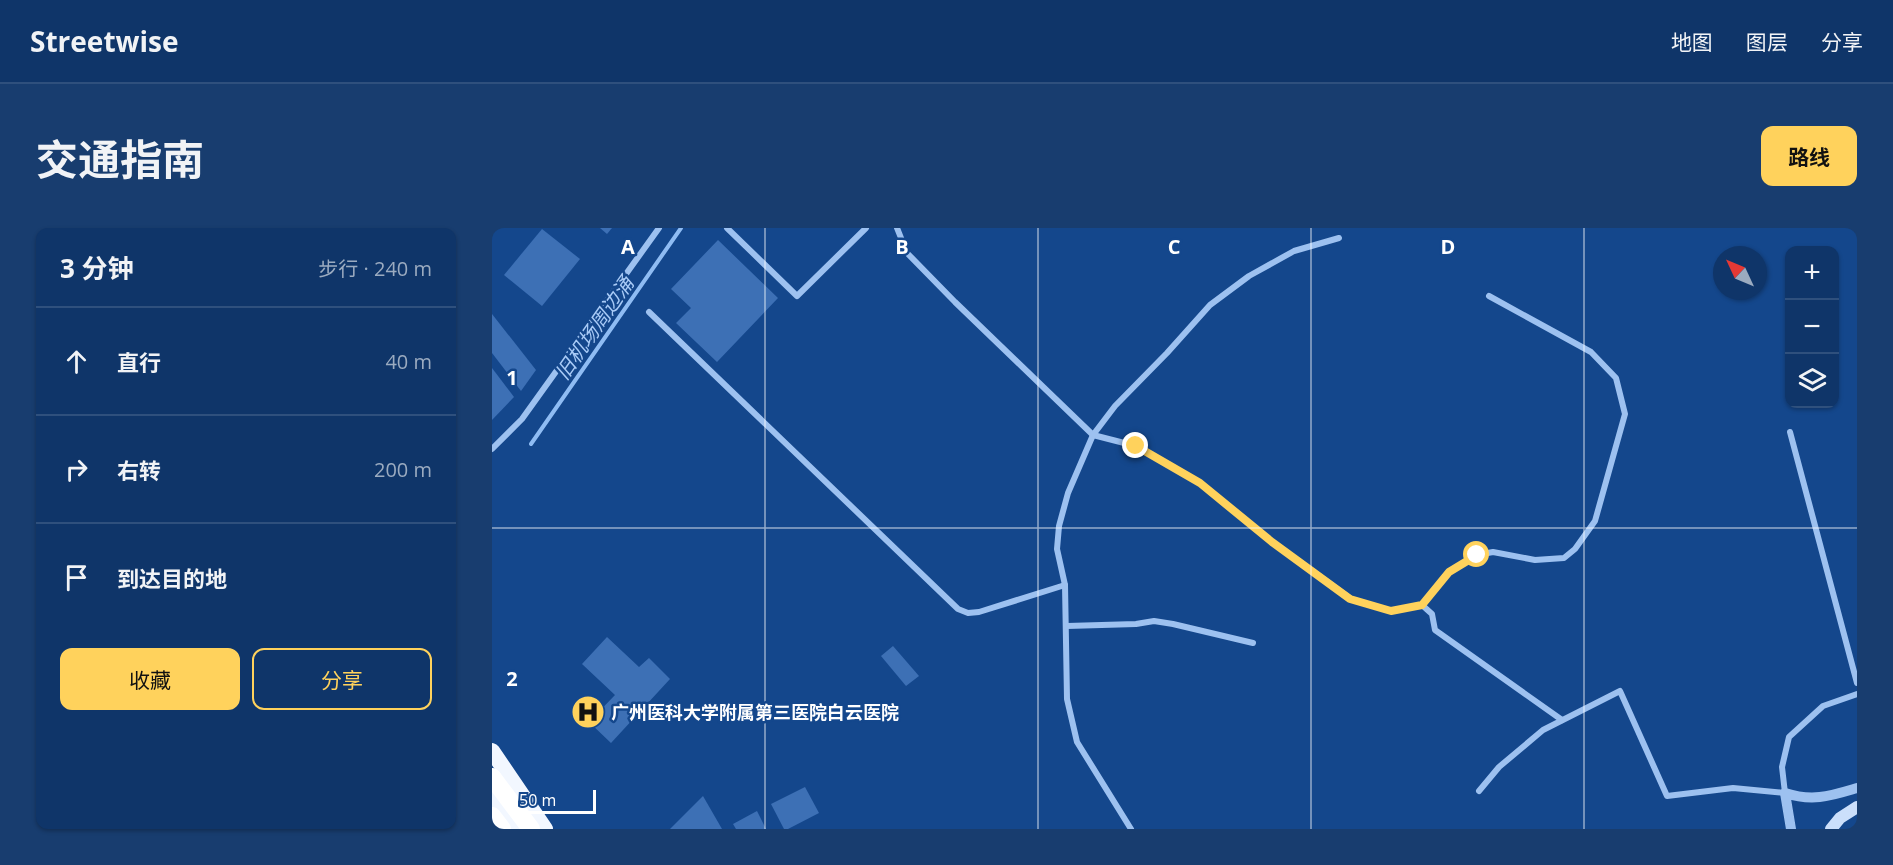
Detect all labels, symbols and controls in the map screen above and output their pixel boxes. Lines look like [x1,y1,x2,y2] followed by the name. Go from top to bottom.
[30,22,179,60] text: Streetwise
[1671,28,1713,56] text: 地图
[1746,28,1788,56] text: 图层
[1821,28,1863,56] text: 分享
[1761,126,1857,186] button: 路线
[36,130,204,187] text: 交通指南
[621,233,635,260] text: A
[895,233,909,260] text: B
[1168,233,1181,260] text: C
[1441,233,1455,260] text: D
[1713,246,1767,300] north arrow
[1785,246,1839,408] map controls
[1785,246,1839,300] button: +
[60,250,134,286] text: 3 分钟
[318,255,432,282] text: 步行 · 240 m
[549,269,641,385] water label: 旧机场周边涌
[1785,300,1839,354] button: −
[60,345,93,378] icon: ahead
[117,347,161,377] text: 直行
[385,348,432,375] text: 40 m
[1785,354,1839,408] button: layers
[506,364,518,391] text: 1
[1122,432,1148,458] route end
[60,453,93,486] icon: right
[117,455,161,485] text: 右转
[374,456,432,483] text: 200 m
[1463,541,1489,567] route start
[60,561,93,594] icon: arrive
[117,563,227,593] text: 到达目的地
[60,648,240,710] button: 收藏
[252,648,432,710] button: 分享
[506,665,518,692] text: 2
[570,694,606,730] hospital icon: 广州医科大学附属第三医院白云医院
[611,700,899,724] place label: 广州医科大学附属第三医院白云医院
[510,787,596,814] scale bar
[519,789,556,811] text: 50 m

